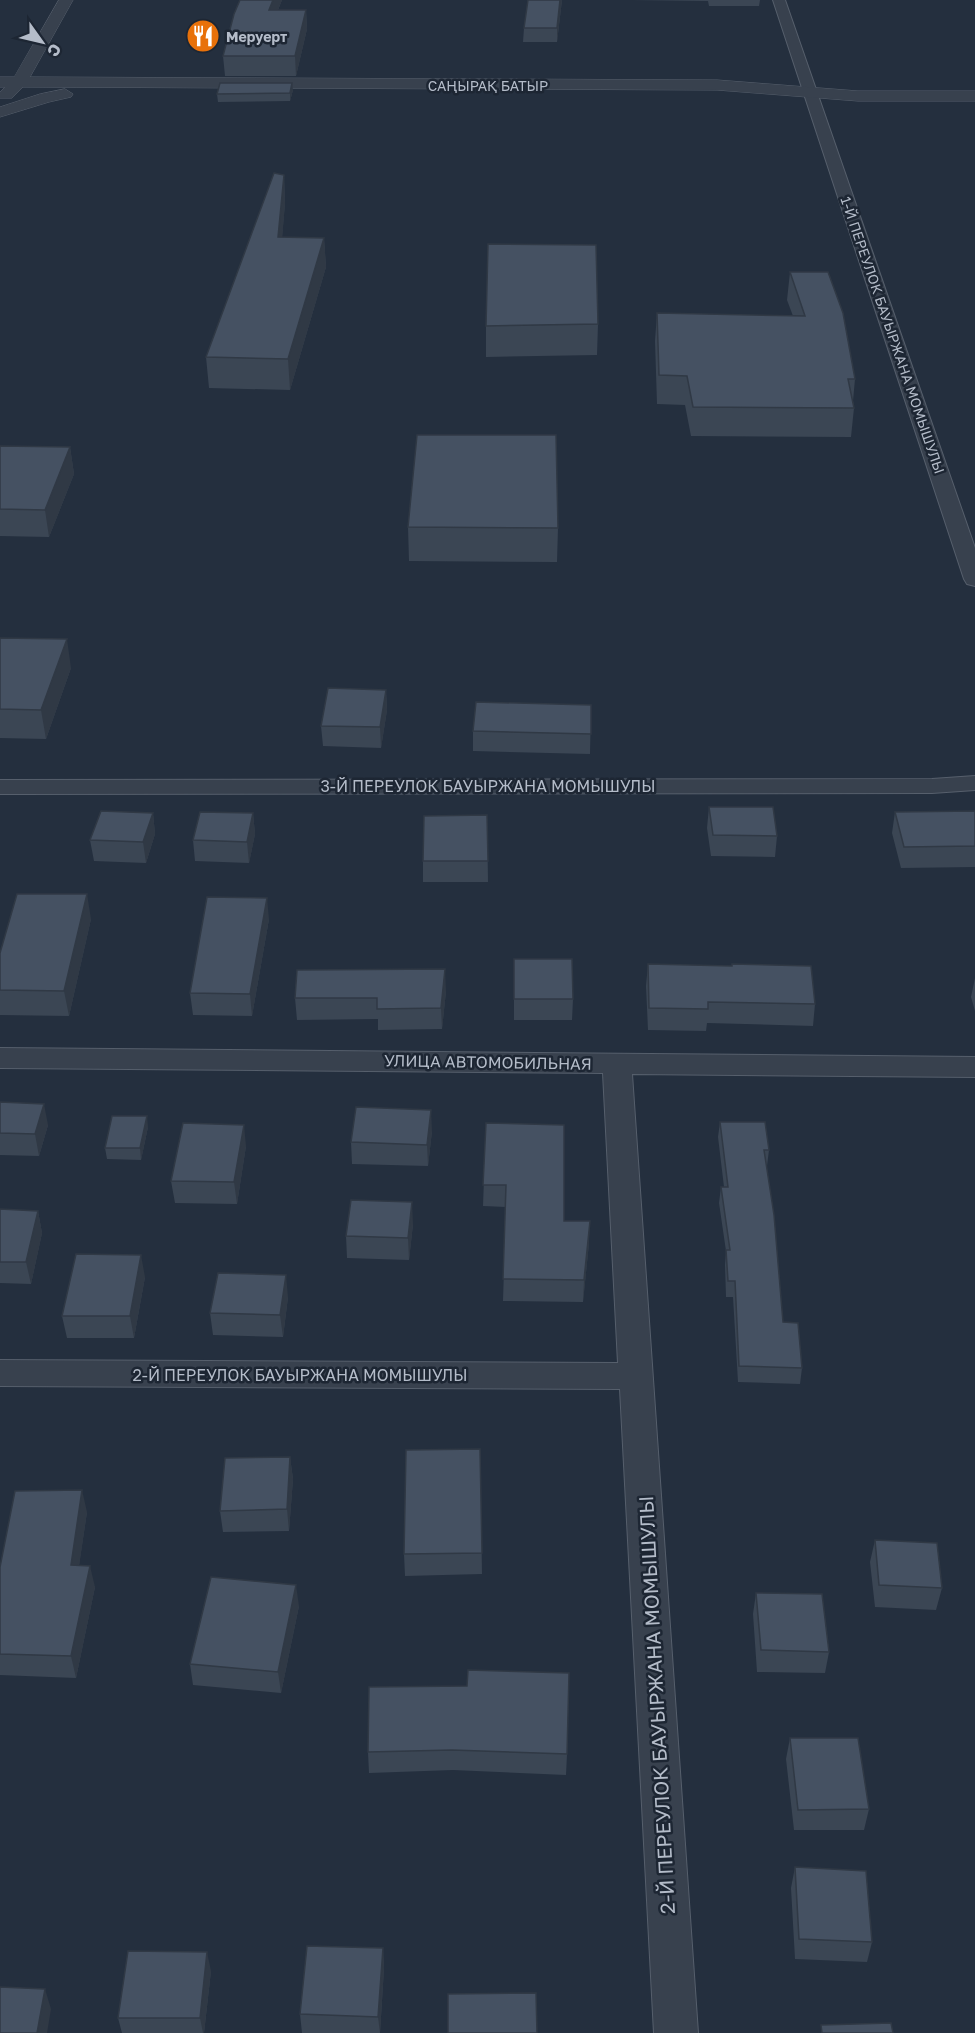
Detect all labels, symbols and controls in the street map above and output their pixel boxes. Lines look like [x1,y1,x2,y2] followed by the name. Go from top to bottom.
[12,12,72,72] north arrow
[185,18,221,54] restaurant icon: Меруерт
[226,28,287,45] place label: Меруерт
[43,40,66,61] text: С
[428,77,548,94] street label: САҢЫРАҚ БАТЫР
[837,194,949,476] street label: 1-Й ПЕРЕУЛОК БАУЫРЖАНА МОМЫШУЛЫ
[320,776,656,796] street label: 3-Й ПЕРЕУЛОК БАУЫРЖАНА МОМЫШУЛЫ
[384,1050,592,1074] street label: УЛИЦА АВТОМОБИЛЬНАЯ
[133,1365,467,1385] street label: 2-Й ПЕРЕУЛОК БАУЫРЖАНА МОМЫШУЛЫ
[633,1495,679,1915] street label: 2-Й ПЕРЕУЛОК БАУЫРЖАНА МОМЫШУЛЫ

